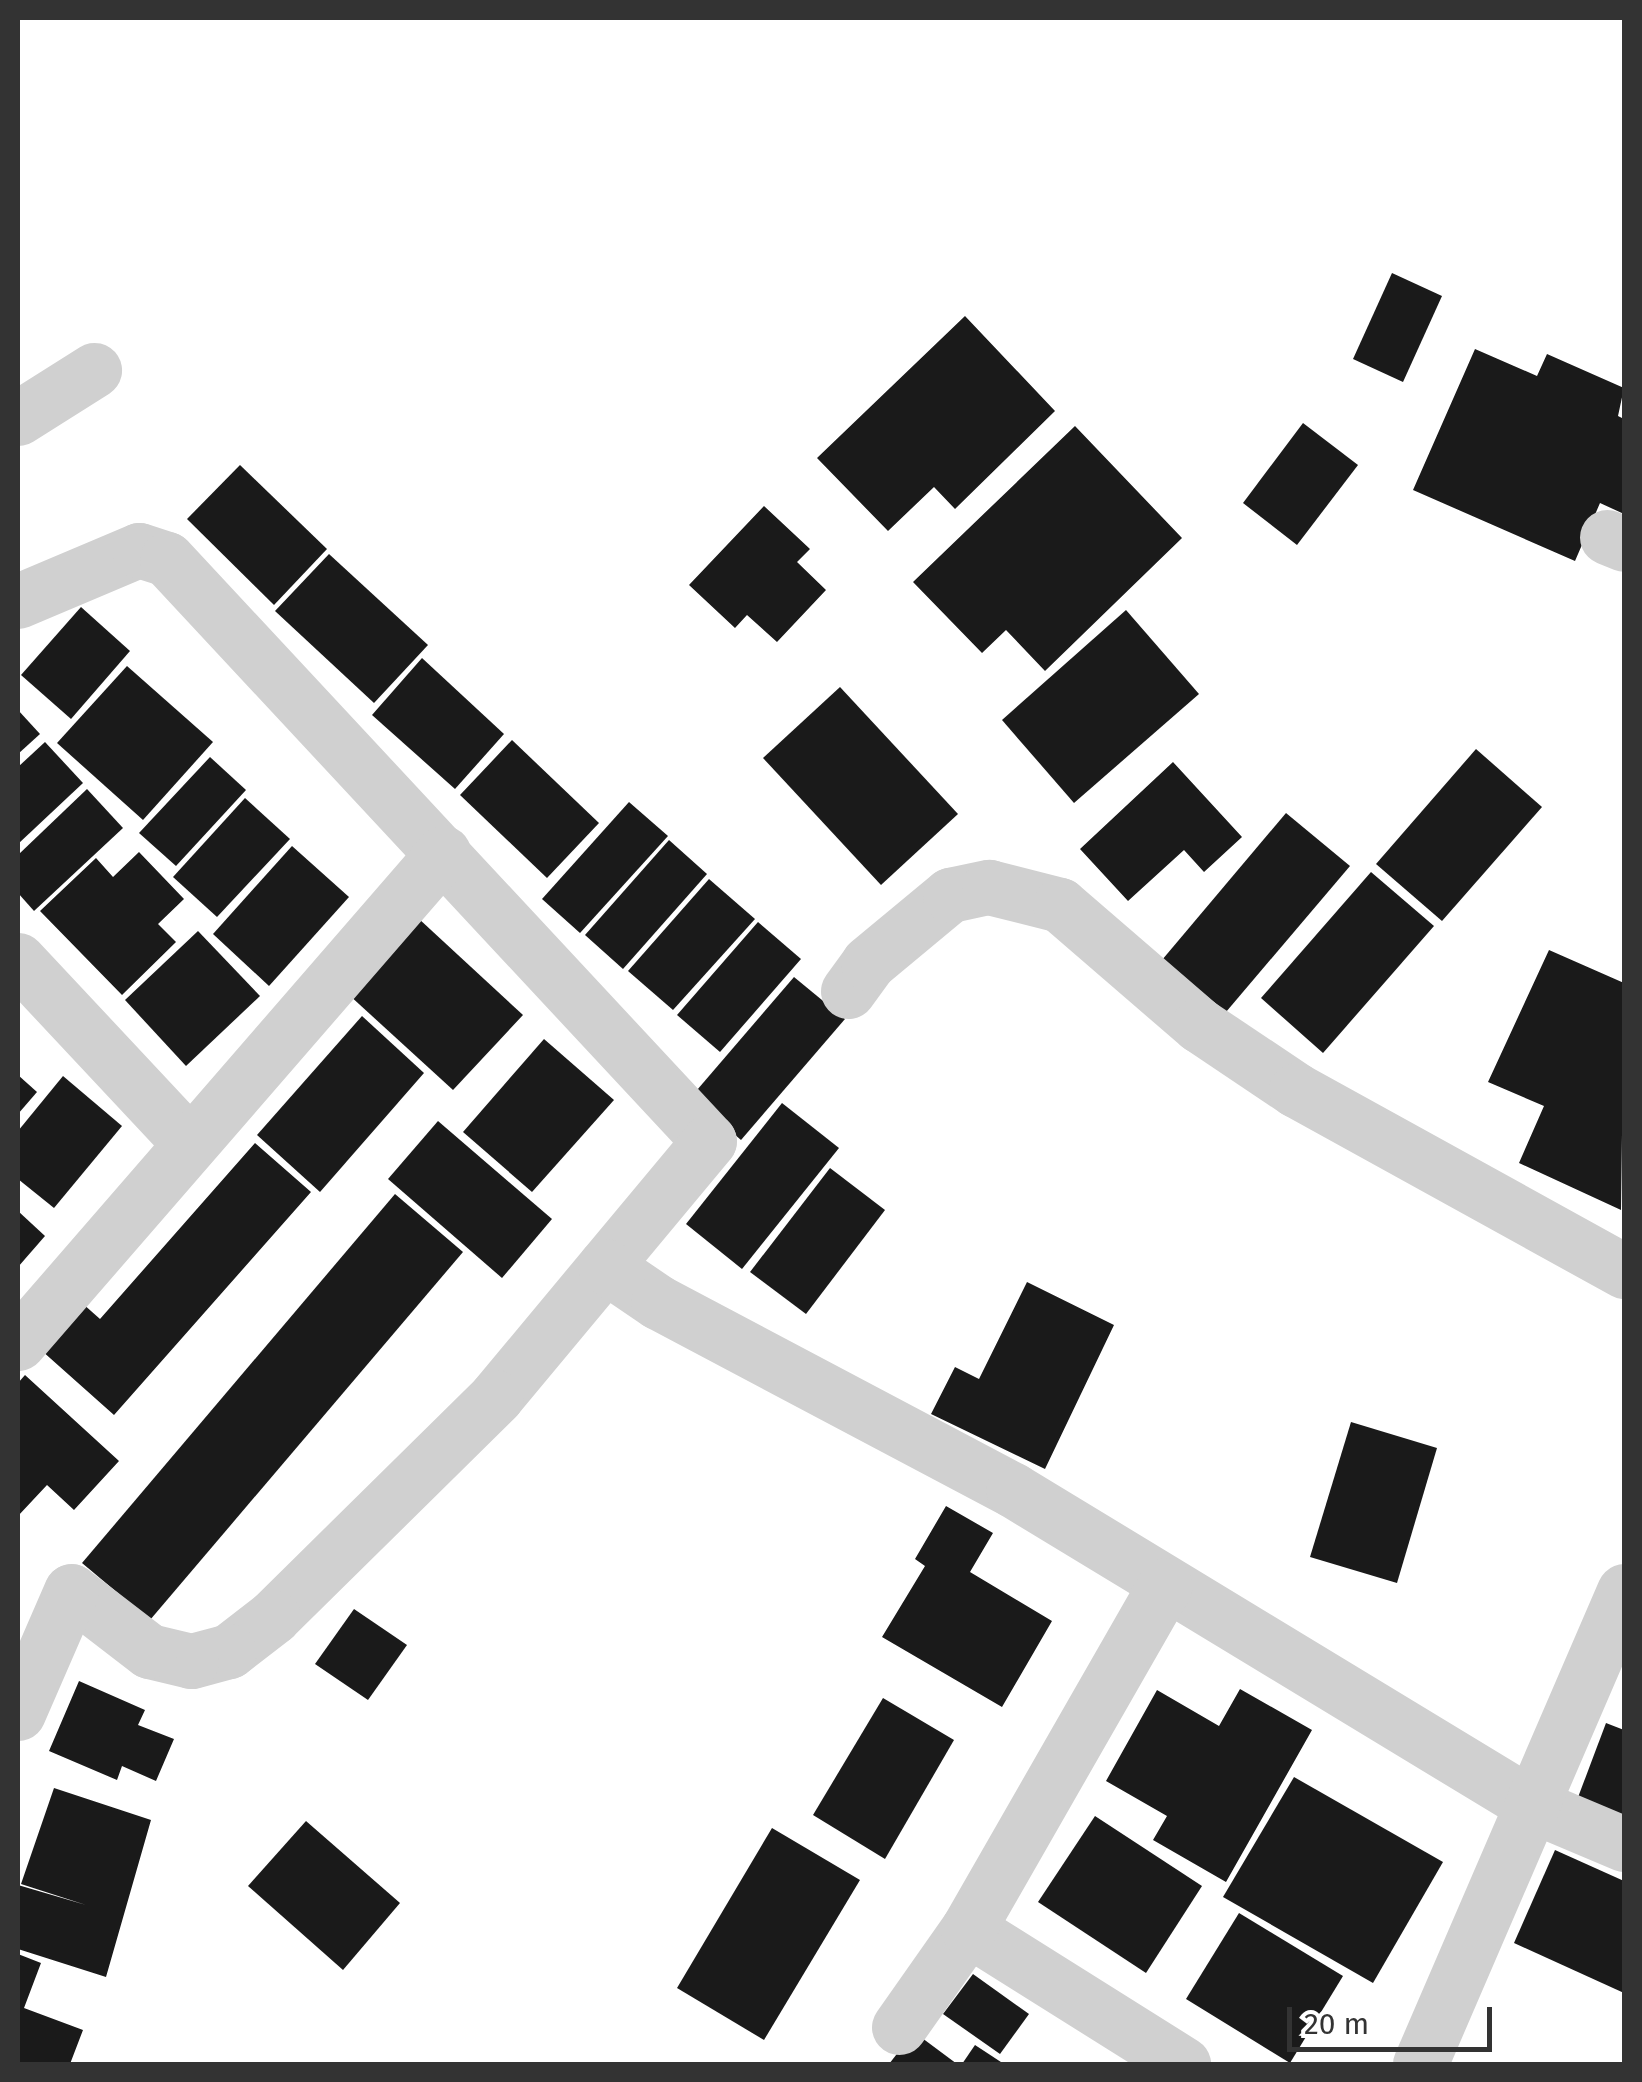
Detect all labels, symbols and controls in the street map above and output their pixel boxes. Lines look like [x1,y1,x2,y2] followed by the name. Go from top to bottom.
[1292,1987,1497,2049] scale bar
[1304,2006,1369,2042] text: 20 m

